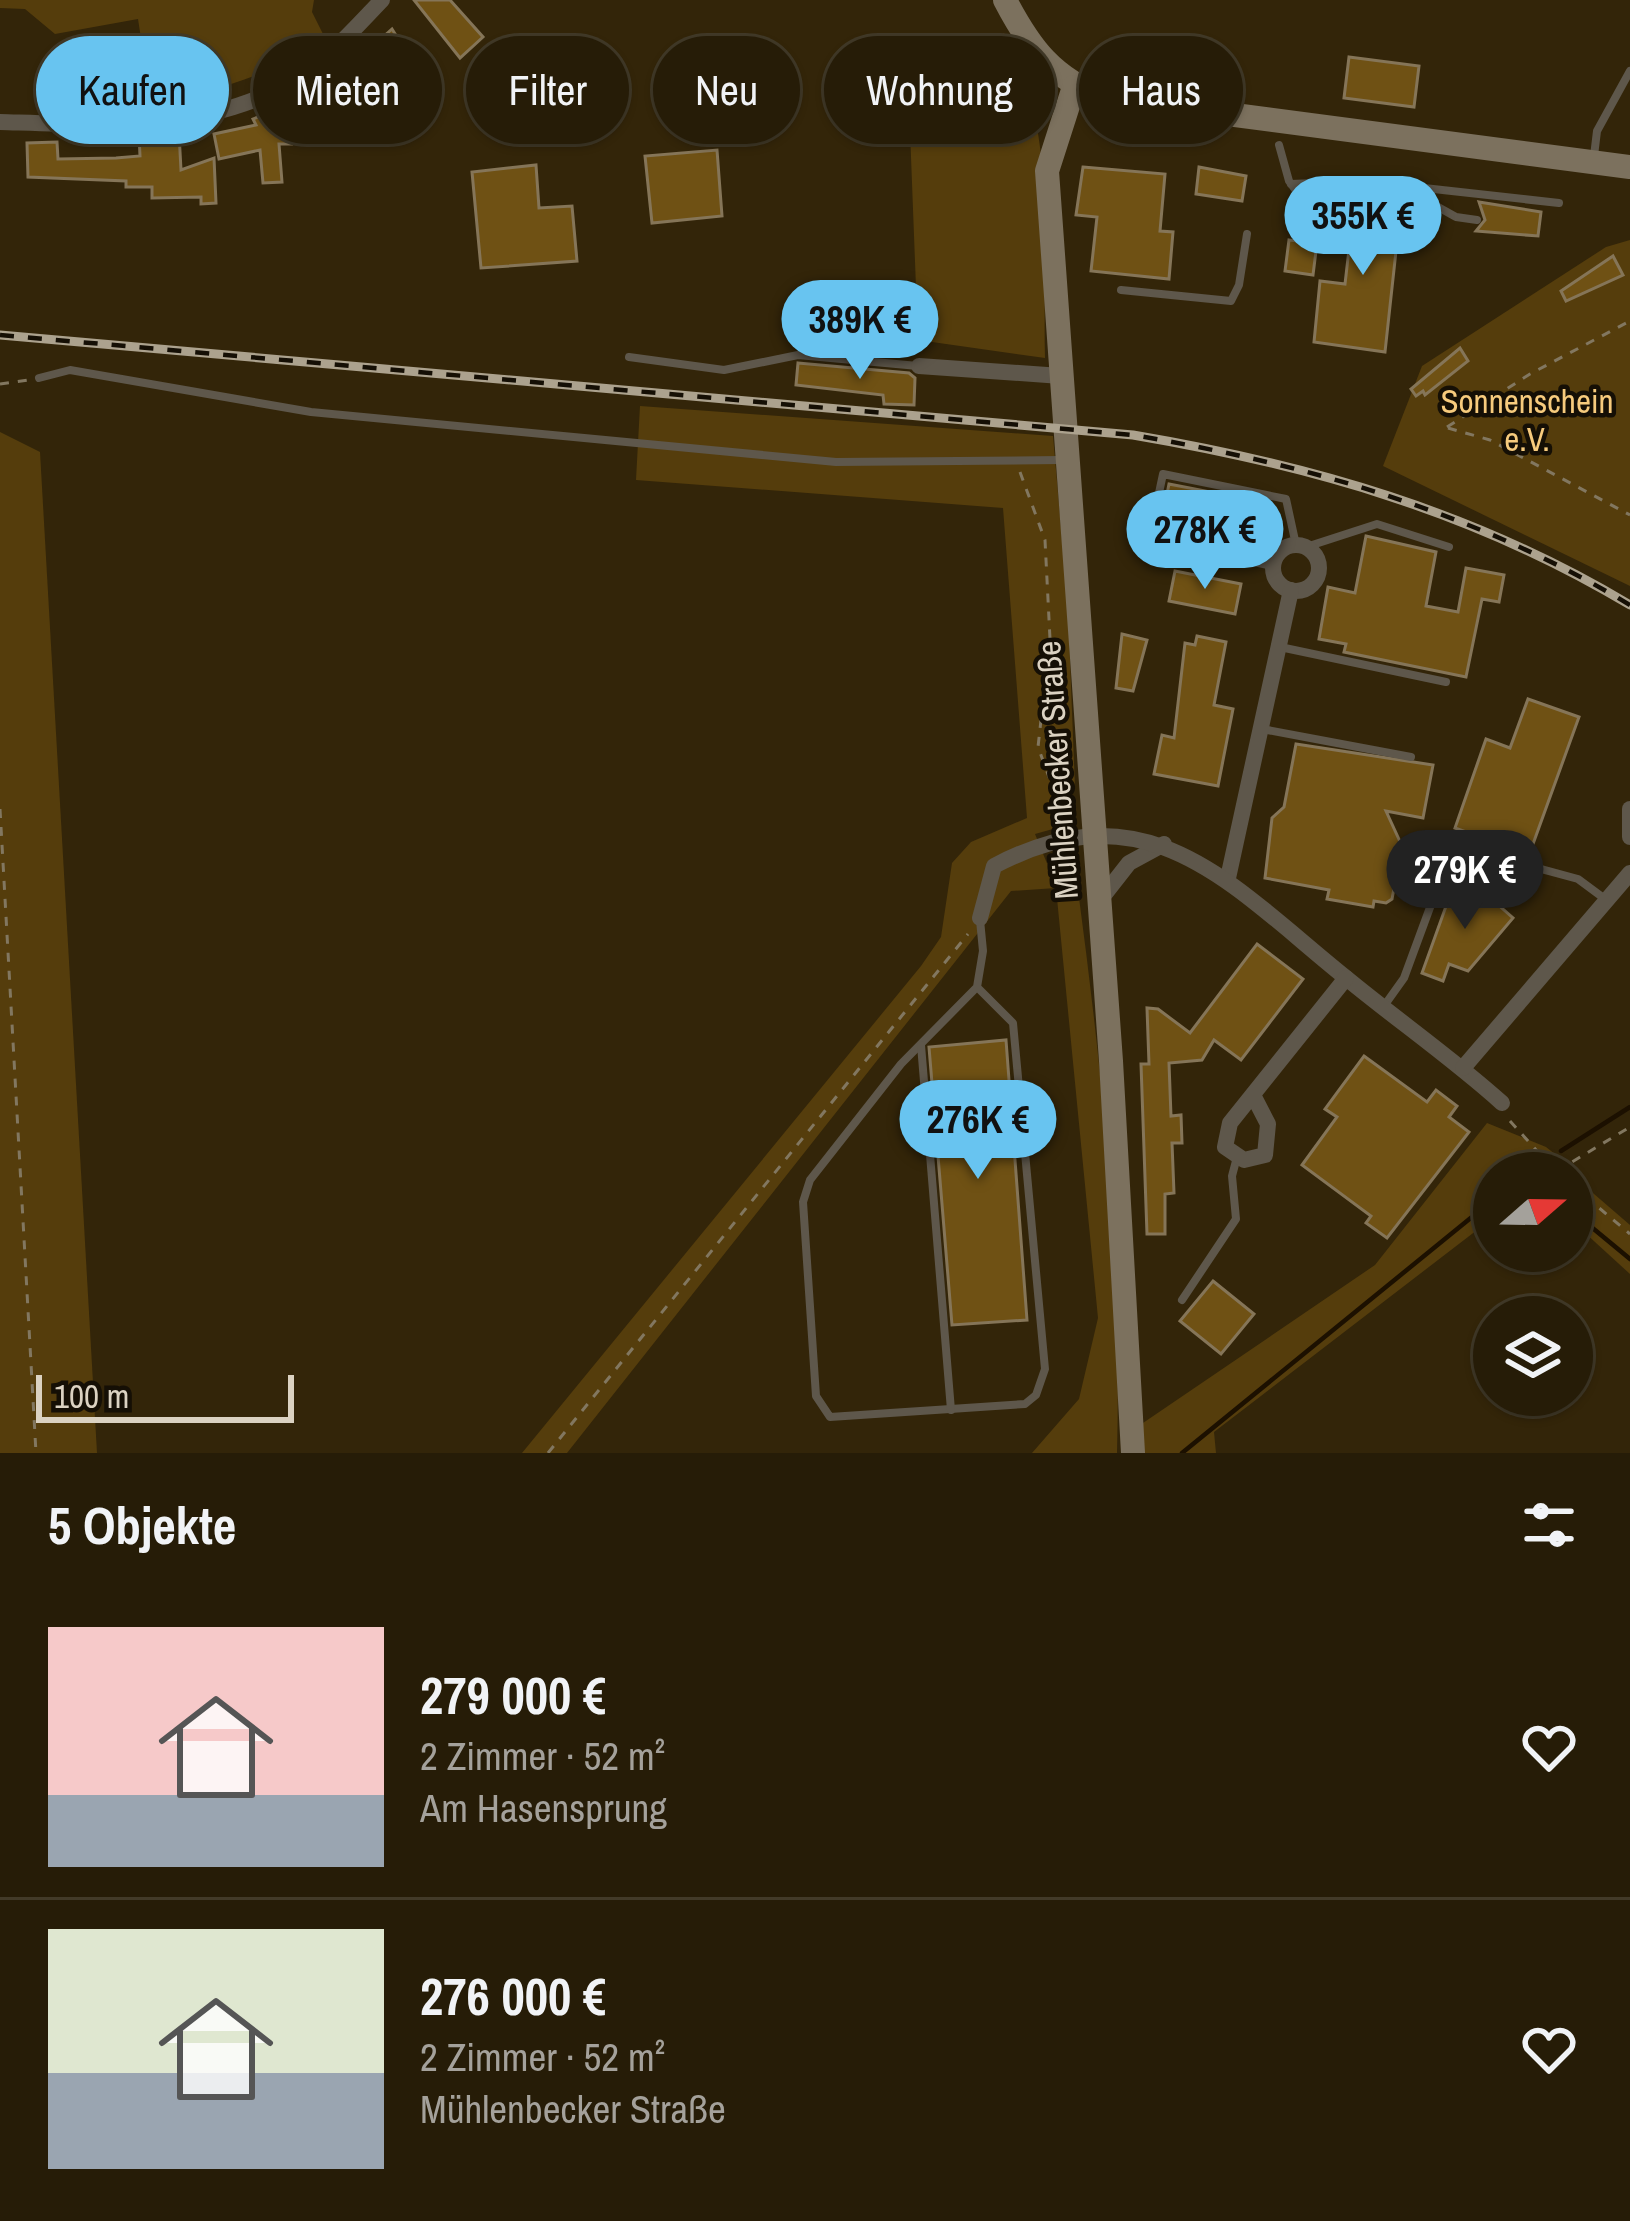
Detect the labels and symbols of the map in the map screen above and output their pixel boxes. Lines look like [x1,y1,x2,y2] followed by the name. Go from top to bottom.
[1265,176,1461,278] pin: 355K €
[762,280,958,382] pin: 389K €
[1440,379,1614,461] park label: Sonnenschein e.V.
[1107,490,1303,592] pin: 278K €
[1026,639,1088,901] street label: Mühlenbecker Straße
[1367,830,1563,932] pin: 279K €
[880,1080,1076,1182] pin: 276K €
[1473,1152,1593,1272] north arrow
[36,1369,294,1422] scale bar

